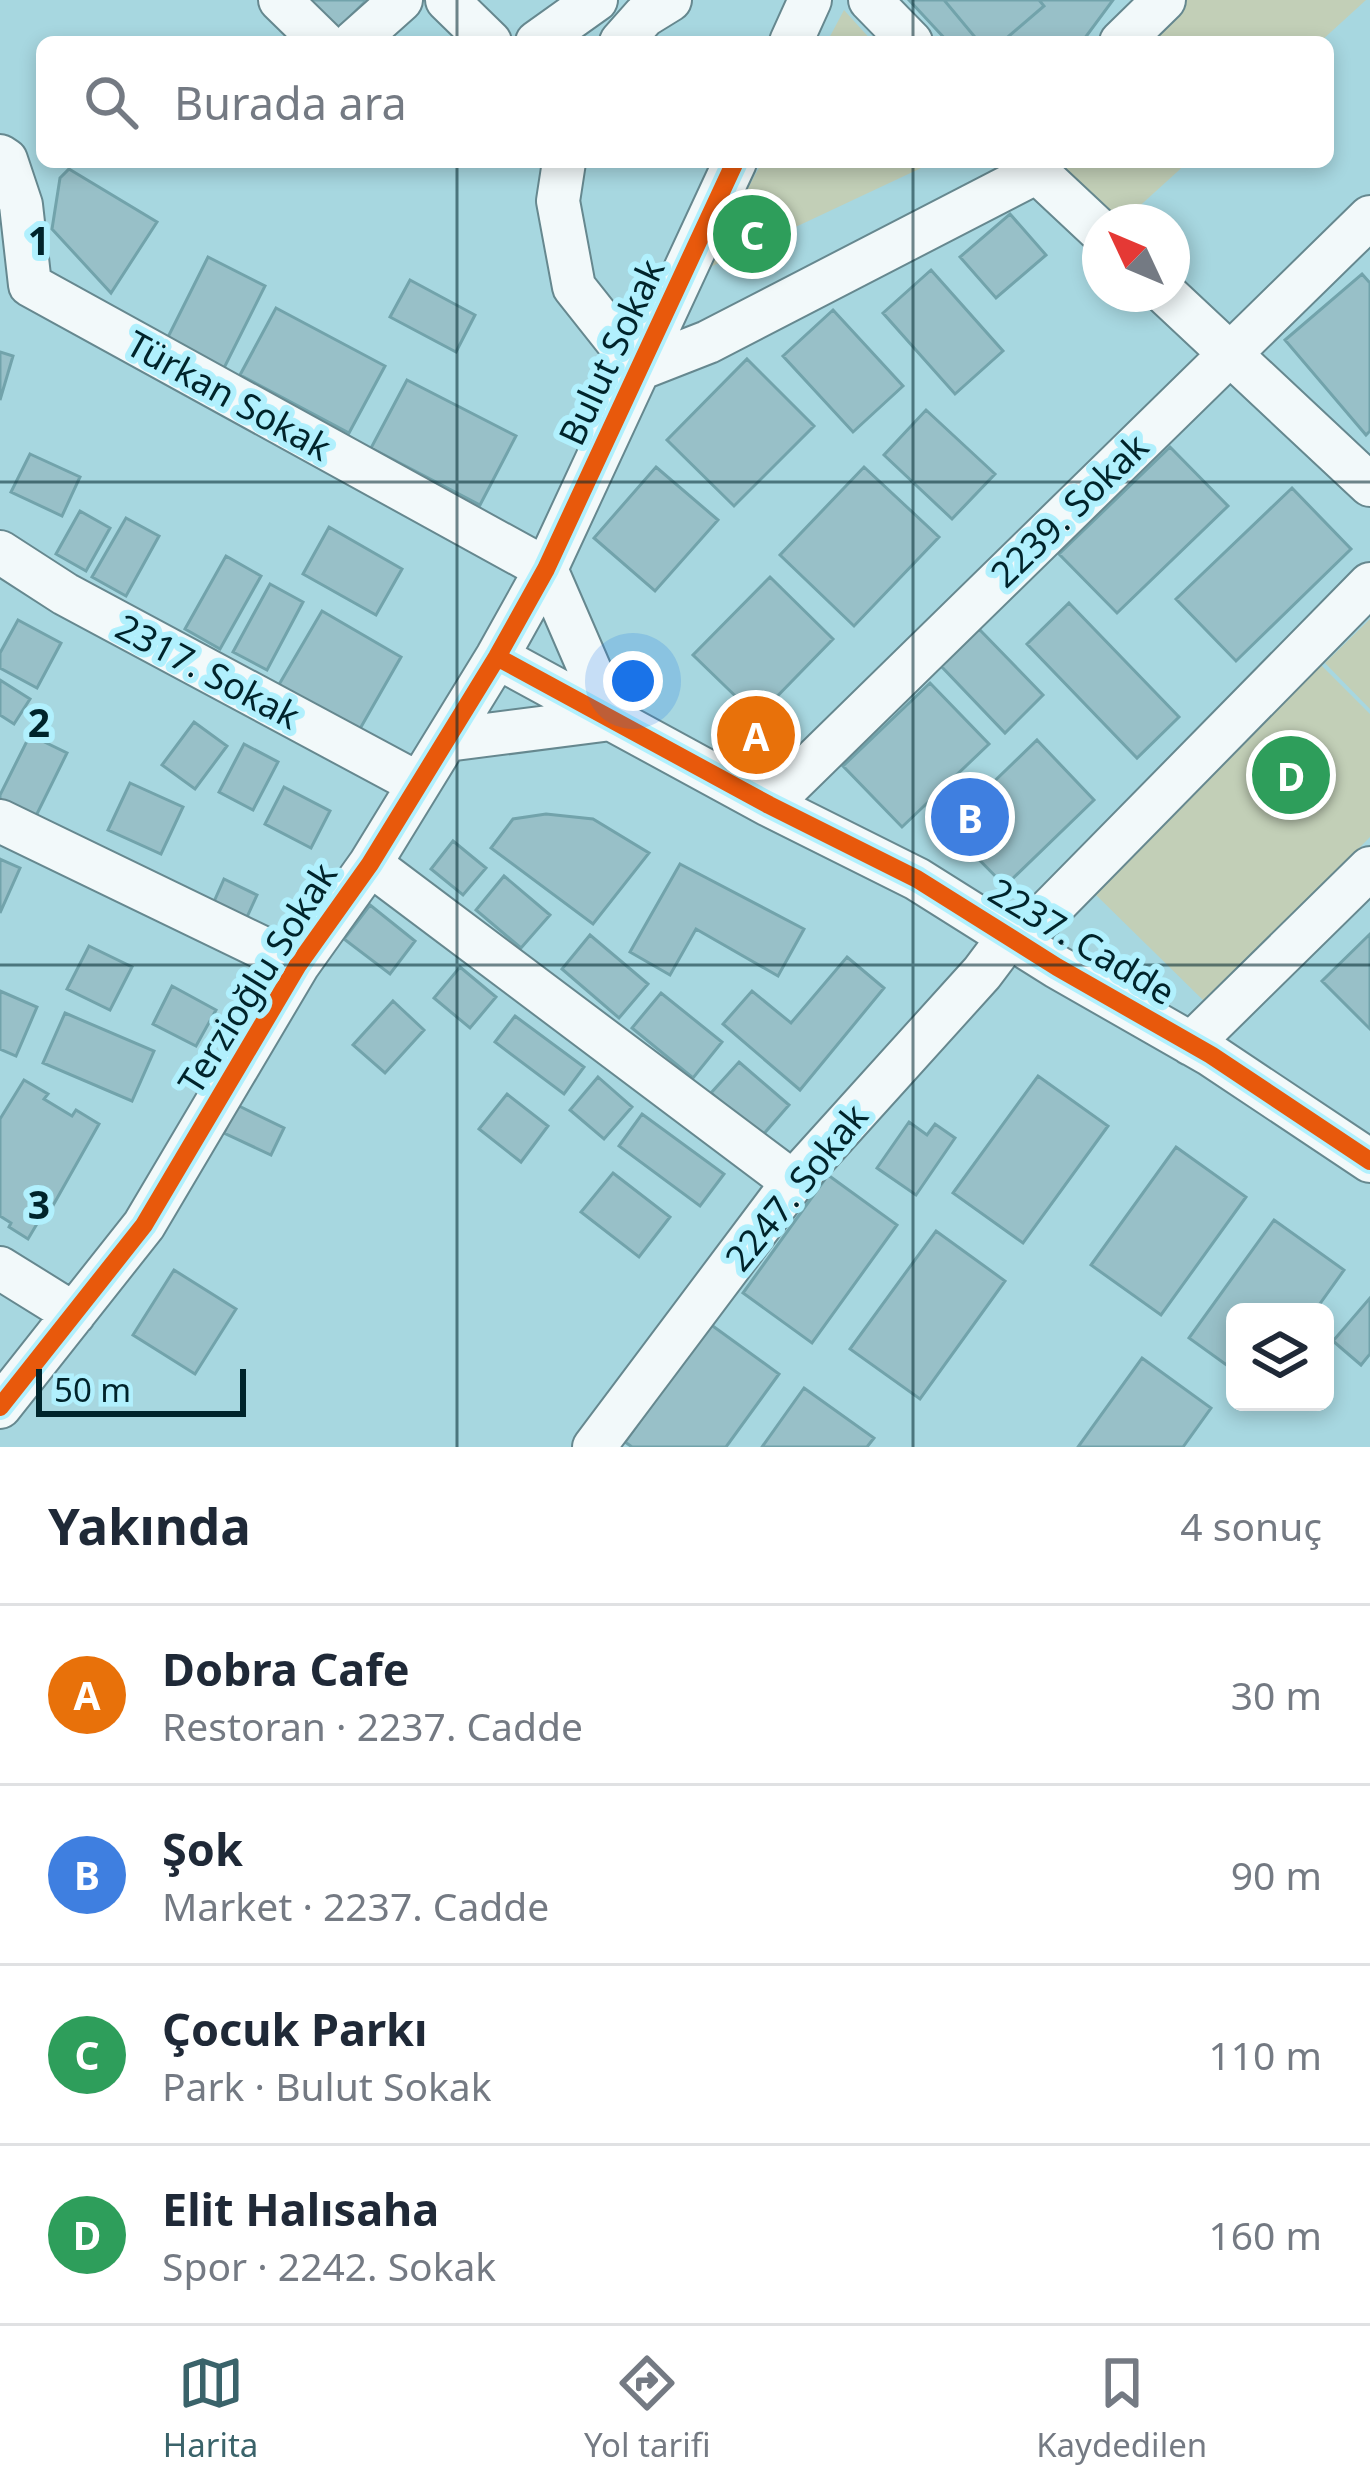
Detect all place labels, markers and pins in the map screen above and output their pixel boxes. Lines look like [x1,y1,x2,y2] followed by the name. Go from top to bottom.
[713,189,791,279] pin: C
[717,690,795,780] pin: A
[1252,730,1330,820] pin: D
[931,772,1009,862] pin: B

